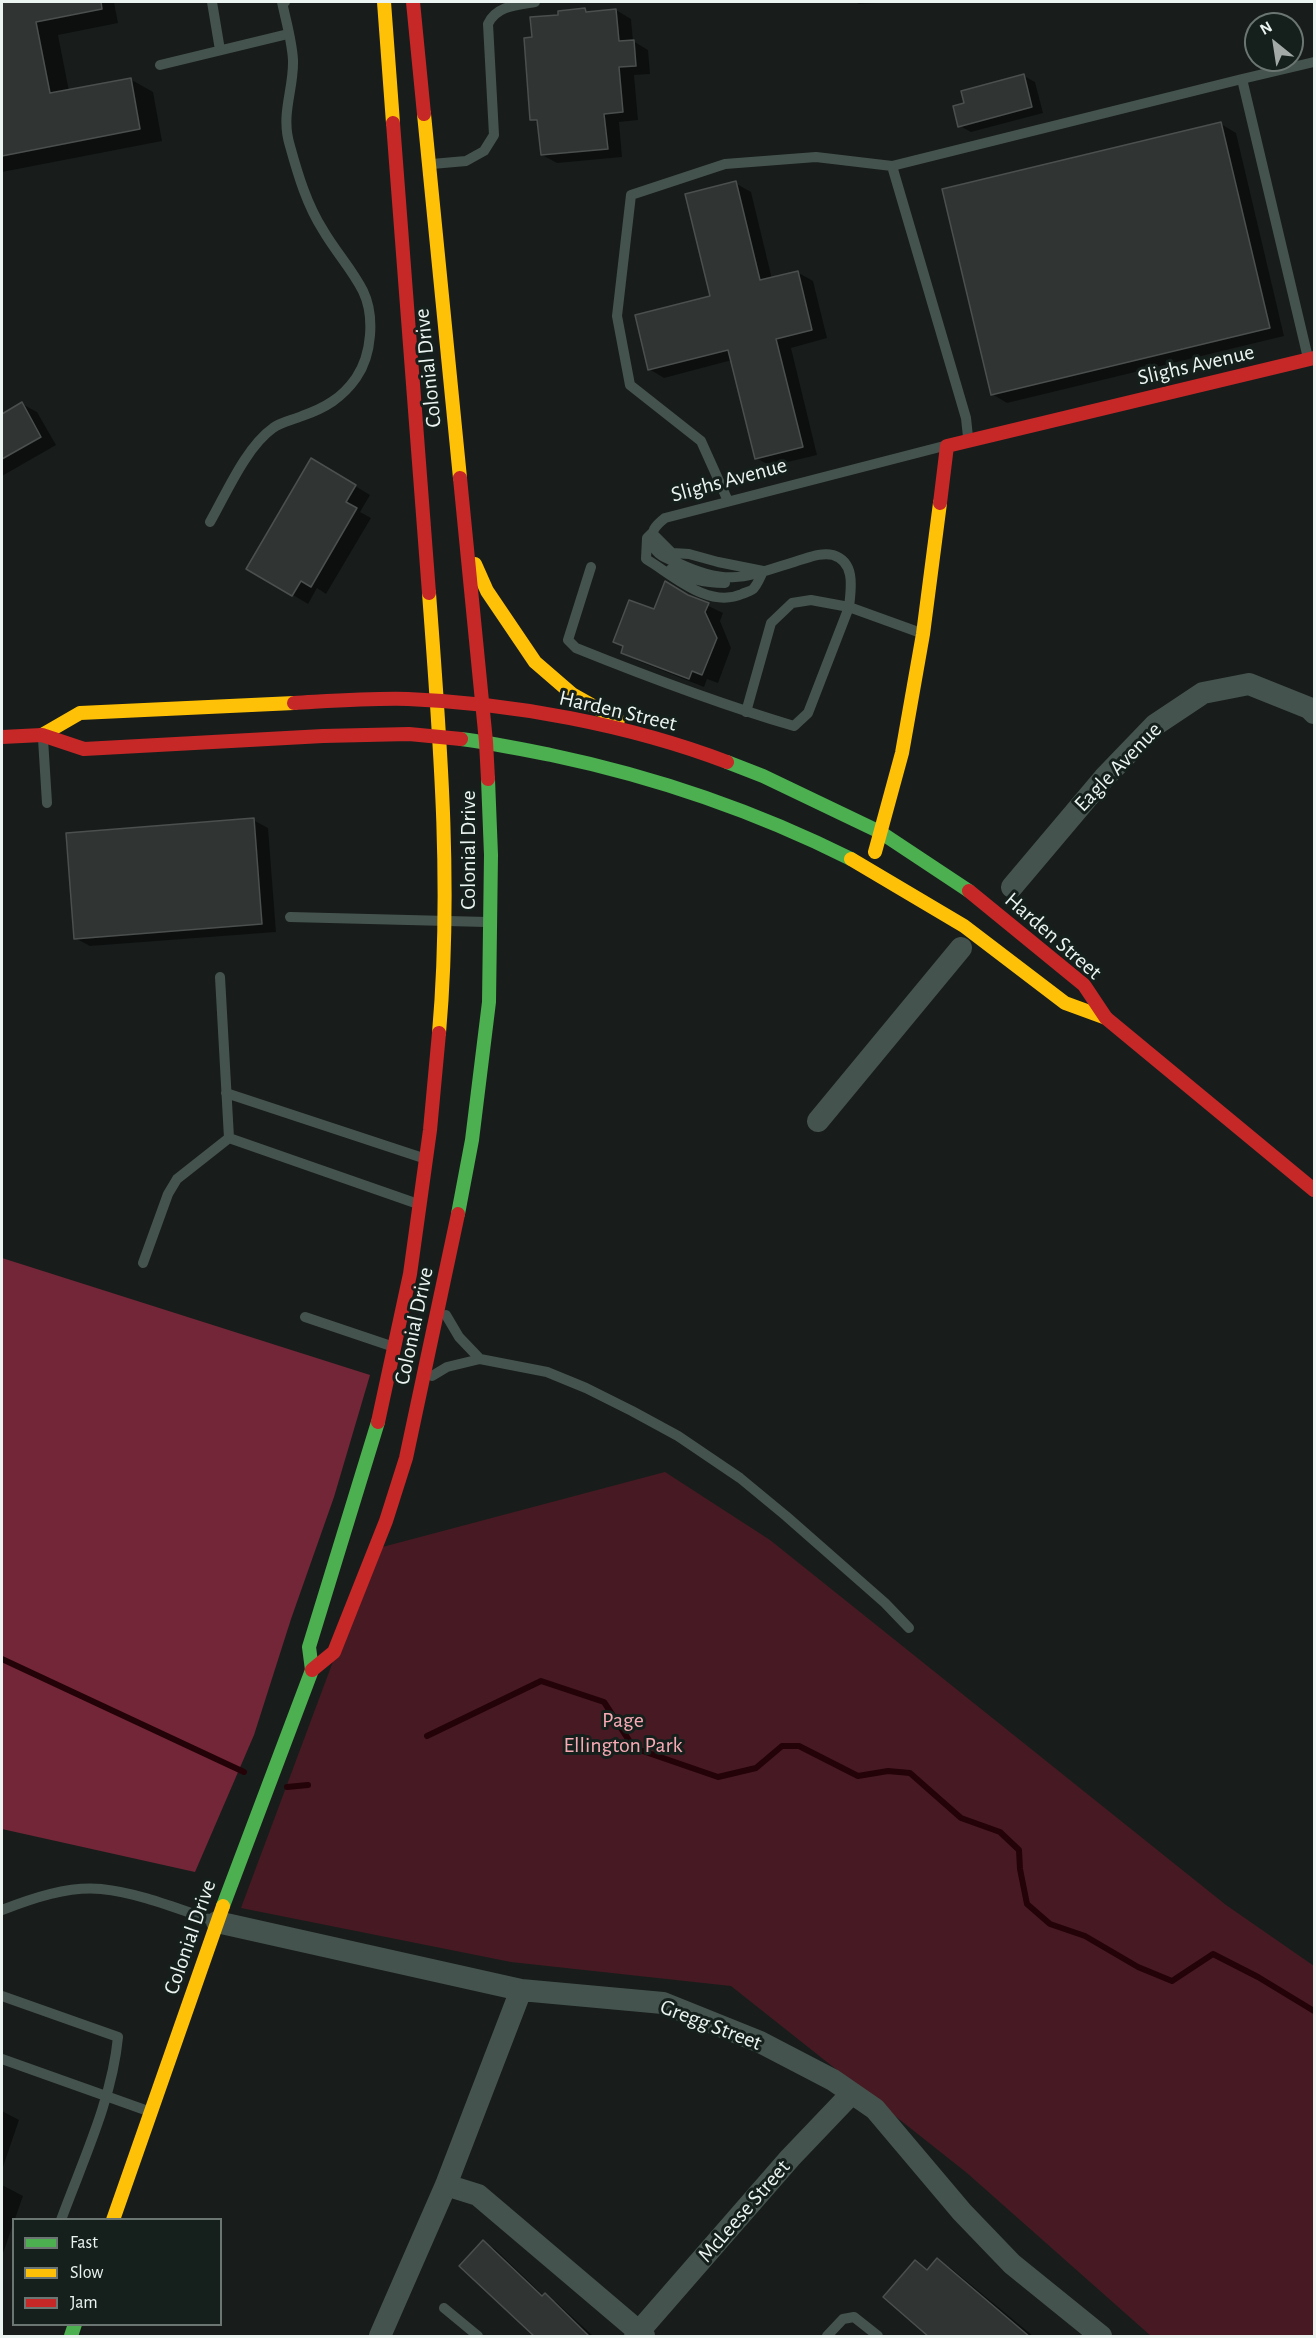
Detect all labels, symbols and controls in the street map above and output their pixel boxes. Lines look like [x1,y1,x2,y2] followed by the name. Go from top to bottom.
[1244,12,1304,72] north arrow
[1257,18,1275,38] text: N
[409,307,447,429] street label: Colonial Drive
[1135,339,1257,391] street label: Slighs Avenue
[668,452,790,508] street label: Slighs Avenue
[557,685,679,737] street label: Harden Street
[1069,717,1167,817] street label: Eagle Avenue
[455,790,481,910] street label: Colonial Drive
[999,887,1107,985] street label: Harden Street
[389,1265,439,1387] street label: Colonial Drive
[563,1707,683,1759] park label: Page Ellington Park
[158,1876,222,1998] street label: Colonial Drive
[657,1994,765,2056] street label: Gregg Street
[692,2154,796,2268] street label: McLeese Street
[12,2218,222,2326] legend
[70,2234,98,2252] text: Fast
[70,2264,103,2282] text: Slow
[70,2294,98,2312] text: Jam

